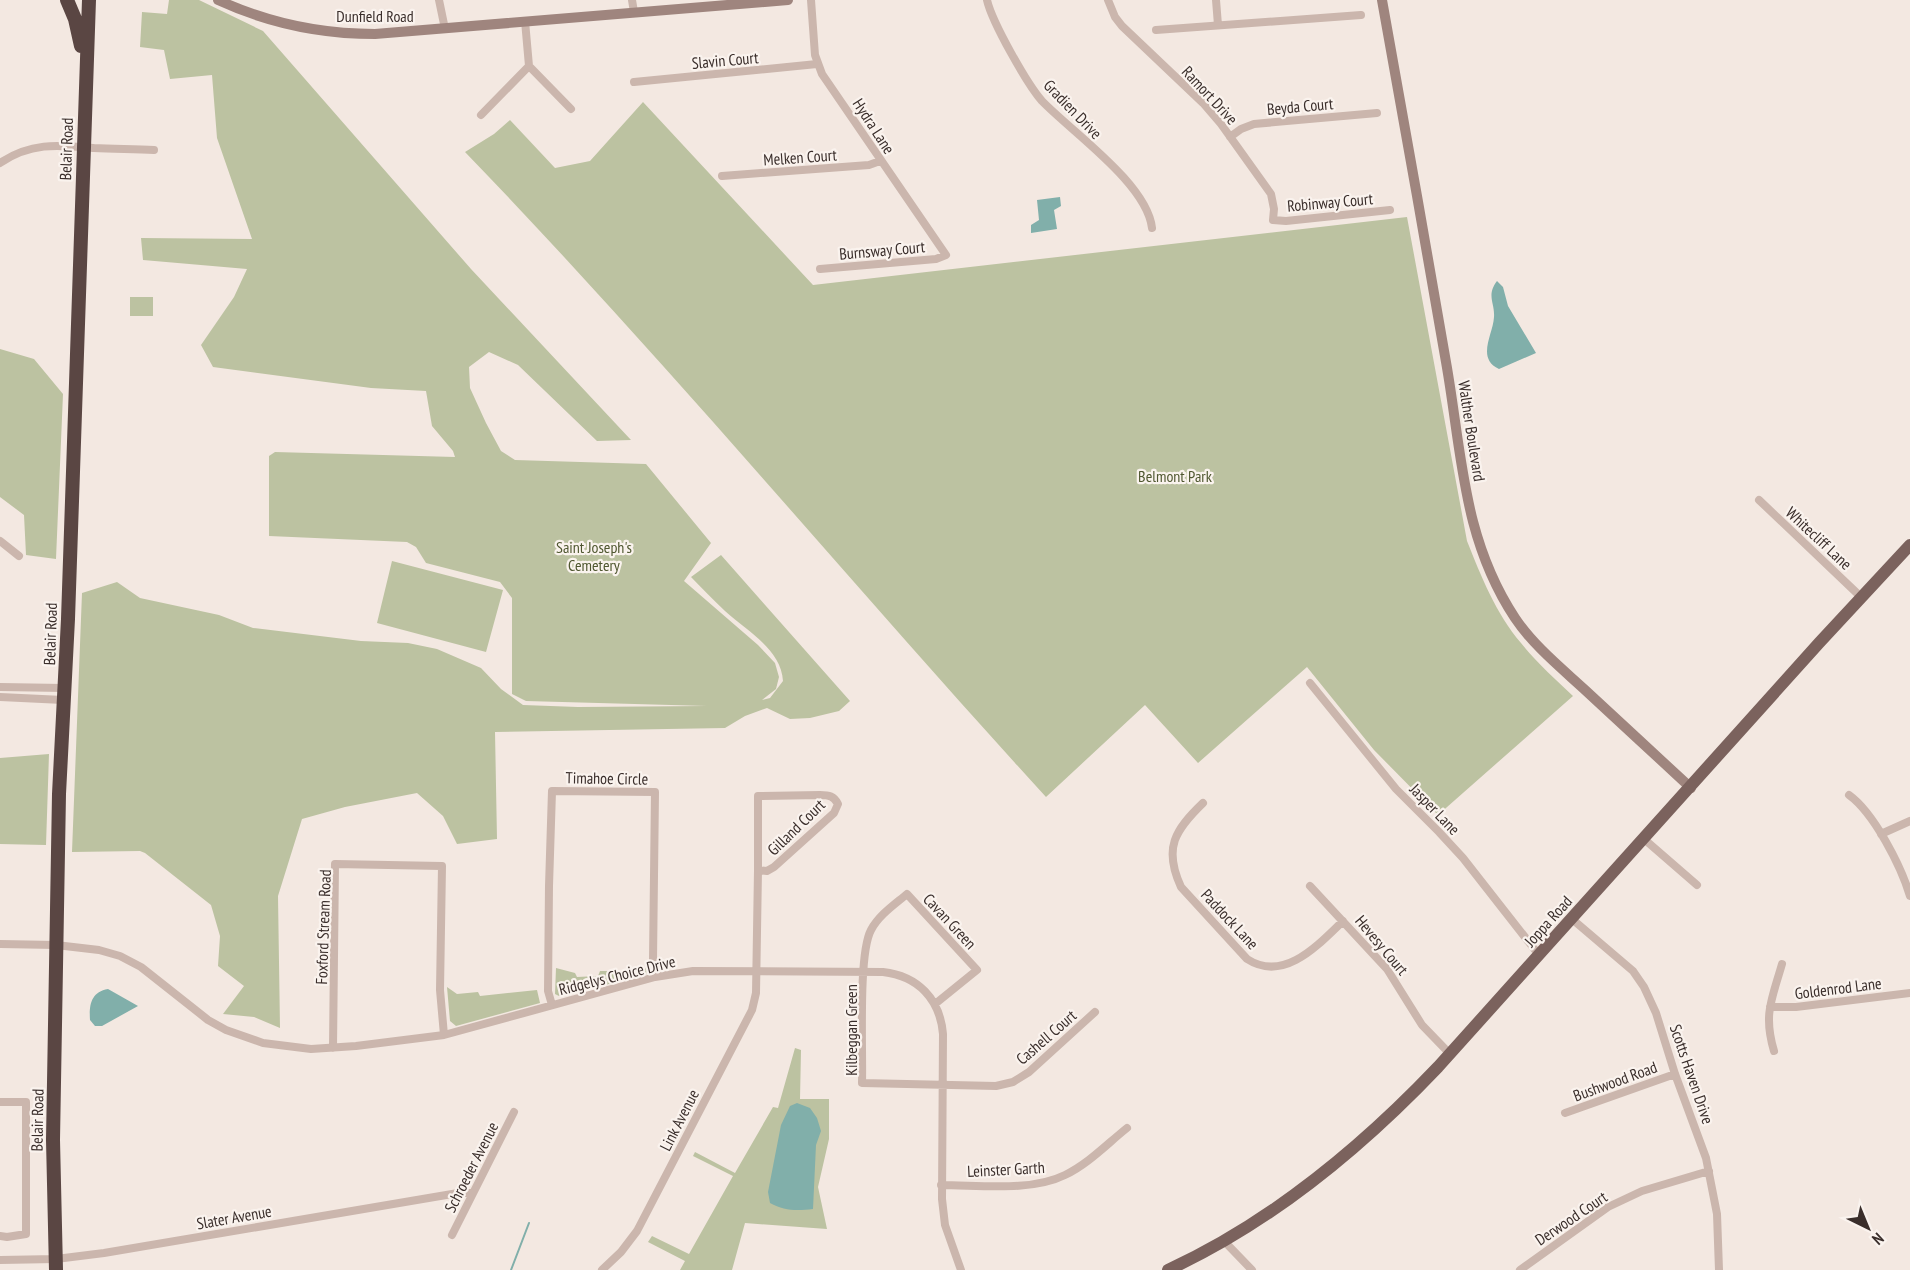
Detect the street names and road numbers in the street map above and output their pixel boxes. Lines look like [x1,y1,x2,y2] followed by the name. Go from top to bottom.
[336,6,414,26] street label: Dunfield Road
[691,47,760,73] street label: Slavin Court
[1178,61,1242,129] street label: Ramort Drive
[1040,75,1106,143] street label: Gradien Drive
[1266,93,1335,119] street label: Beyda Court
[849,94,899,158] street label: Hydra Lane
[55,117,77,181] street label: Belair Road
[763,144,838,170] street label: Melken Court
[1286,188,1374,216] street label: Robinway Court
[838,236,926,264] street label: Burnsway Court
[1454,379,1490,483] street label: Walther Boulevard
[1782,502,1856,574] street label: Whitecliff Lane
[39,602,61,666] street label: Belair Road
[566,767,648,789] street label: Timahoe Circle
[1405,779,1464,839] street label: Jasper Lane
[763,794,829,859] street label: Gilland Court
[311,869,335,985] street label: Foxford Stream Road
[1197,885,1263,953] street label: Paddock Lane
[919,889,981,953] street label: Cavan Green
[1519,891,1576,951] street label: Joppa Road
[1351,911,1413,979] street label: Hevesy Court
[557,951,677,999] street label: Ridgelys Choice Drive
[1794,973,1882,1003] street label: Goldenrod Lane
[841,984,861,1076] street label: Kilbeggan Green
[1012,1005,1081,1069] street label: Cashell Court
[1666,1022,1718,1126] street label: Scotts Haven Drive
[1570,1057,1660,1105] street label: Bushwood Road
[655,1086,703,1154] street label: Link Avenue
[26,1088,48,1152] street label: Belair Road
[440,1118,502,1216] street label: Schroeder Avenue
[967,1157,1045,1181] street label: Leinster Garth
[1531,1186,1611,1249] street label: Derwood Court
[195,1201,273,1233] street label: Slater Avenue

